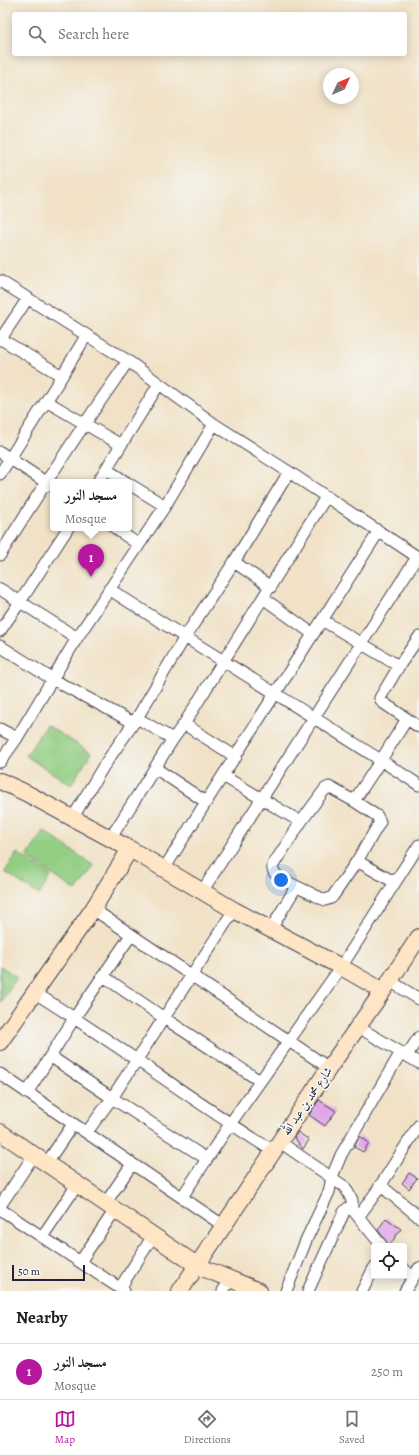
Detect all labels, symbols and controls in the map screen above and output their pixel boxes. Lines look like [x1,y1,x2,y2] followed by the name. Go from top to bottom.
[12,12,407,56] search box
[26,23,48,45] icon: search
[58,24,129,44] text: Search here
[323,68,359,104] north arrow
[50,479,132,531] popup
[65,485,117,505] text: مسجد النور
[65,510,107,527] text: Mosque
[78,544,104,577] pin: 1
[271,870,291,890] your location
[276,1062,338,1140] street label: شارع محمد بن عبد الله
[371,1243,407,1279] map controls
[371,1243,407,1279] button: locate
[12,1263,85,1282] scale bar
[18,1264,40,1279] text: 50 m
[16,1306,67,1329] text: Nearby
[54,1352,107,1372] text: مسجد النور
[27,1363,31,1380] text: 1
[371,1363,403,1380] text: 250 m
[54,1377,96,1394] text: Mosque
[54,1408,76,1447] tab: Map
[184,1408,231,1447] tab: Directions
[339,1408,365,1447] tab: Saved

